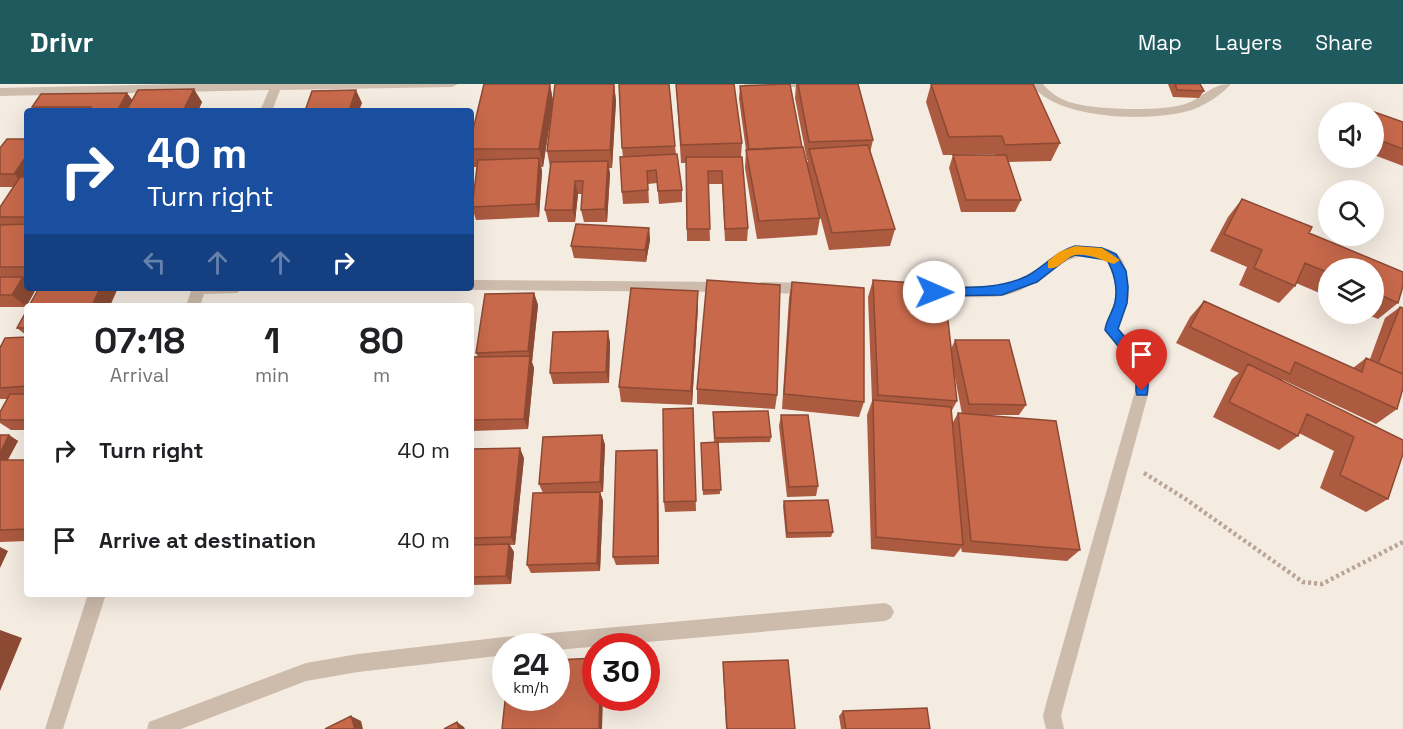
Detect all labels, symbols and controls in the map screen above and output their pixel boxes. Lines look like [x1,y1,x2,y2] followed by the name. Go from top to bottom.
[30,24,94,60] text: Drivr
[1138,29,1182,56] text: Map
[1215,29,1282,56] text: Layers
[1315,29,1373,56] text: Share
[1318,102,1384,324] map controls
[1318,102,1384,168] button: sound
[147,127,247,180] text: 40 m
[48,132,126,210] icon: right
[147,179,274,214] text: Turn right
[1318,180,1384,246] button: search
[138,246,171,279] icon: left
[201,246,234,279] icon: ahead
[264,246,297,279] icon: ahead
[327,246,360,279] icon: right
[1318,258,1384,324] button: layers
[902,260,966,324] position arrow
[94,318,185,364] text: 07:18
[264,318,280,364] text: 1
[359,318,404,364] text: 80
[1116,329,1167,391] pin
[1125,338,1158,371] icon: arrive
[110,362,169,388] text: Arrival
[255,362,289,388] text: min
[373,362,390,388] text: m
[48,434,81,467] icon: right
[99,436,204,464] text: Turn right
[398,436,450,464] text: 40 m
[48,524,81,557] icon: arrive
[99,526,316,554] text: Arrive at destination
[398,526,450,554] text: 40 m
[582,633,660,711] speed limit sign: 30
[513,645,549,684] text: 24
[513,678,549,697] text: km/h

